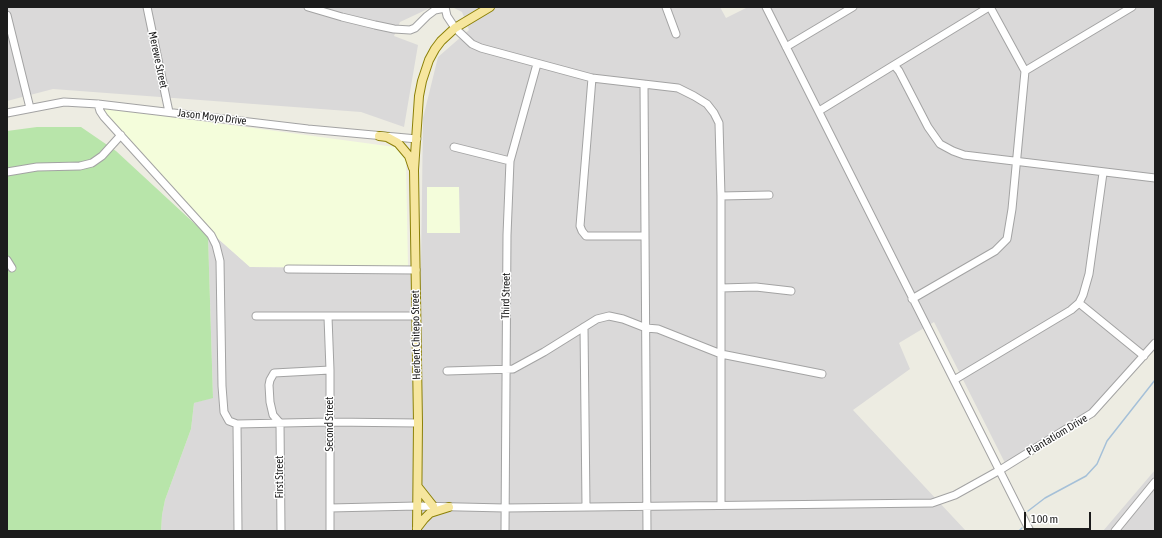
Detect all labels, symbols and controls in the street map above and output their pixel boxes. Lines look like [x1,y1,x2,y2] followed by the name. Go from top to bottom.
[146,30,170,90] street label: Merewe Street
[177,106,247,128] street label: Jason Moyo Drive
[499,273,513,319] street label: Third Street
[409,290,423,380] street label: Herbert Chitepo Street
[323,397,337,451] street label: Second Street
[1024,412,1090,458] street label: Plantatiom Drive
[273,456,287,498] street label: First Street
[1026,504,1093,530] scale bar
[1031,512,1058,526] text: 100 m

